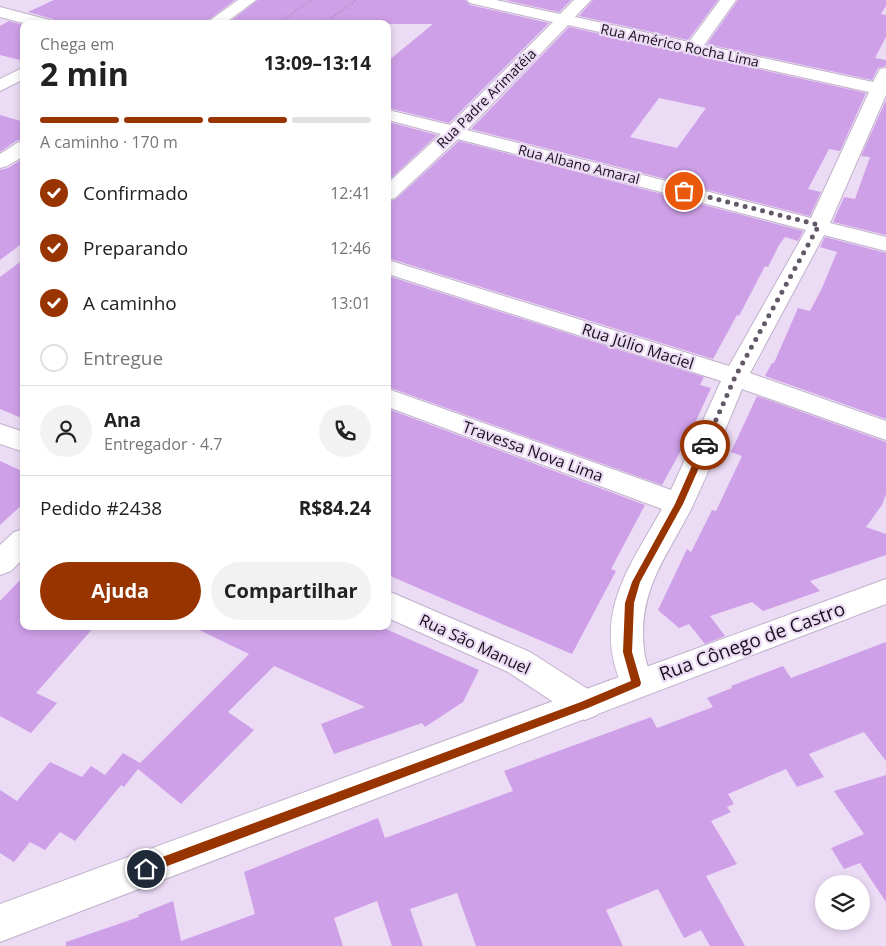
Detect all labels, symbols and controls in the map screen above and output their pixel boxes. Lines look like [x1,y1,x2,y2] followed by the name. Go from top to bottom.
[599,19,761,71] street label: Rua Américo Rocha Lima
[40,33,114,55] text: Chega em
[432,44,540,152] street label: Rua Padre Arimatéia
[264,50,371,76] text: 13:09–13:14
[40,52,129,95] text: 2 min
[40,131,178,153] text: A caminho · 170 m
[516,140,642,188] street label: Rua Albano Amaral
[663,170,705,212] pin
[670,177,698,205] icon: bag
[40,179,68,207] icon: check
[83,180,188,206] text: Confirmado
[330,182,371,204] text: 12:41
[40,234,68,262] icon: check
[83,235,188,261] text: Preparando
[330,237,371,259] text: 12:46
[40,289,68,317] icon: check
[83,290,177,316] text: A caminho
[330,292,371,314] text: 13:01
[579,318,697,374] street label: Rua Júlio Maciel
[83,345,163,371] text: Entregue
[40,405,92,457] button: person
[319,405,371,457] button: phone
[104,407,141,433] text: Ana
[460,415,606,487] street label: Travessa Nova Lima
[680,420,730,470] courier
[691,431,719,459] icon: car
[104,433,222,455] text: Entregador · 4.7
[40,495,162,521] text: Pedido #2438
[299,495,371,521] text: R$84.24
[40,562,201,620] button: Ajuda
[211,562,371,620] button: Compartilhar
[655,595,849,687] street label: Rua Cônego de Castro
[416,609,534,679] street label: Rua São Manuel
[125,848,167,890] pin
[132,855,160,883] icon: home
[815,875,870,930] map controls
[815,875,870,930] button: layers

